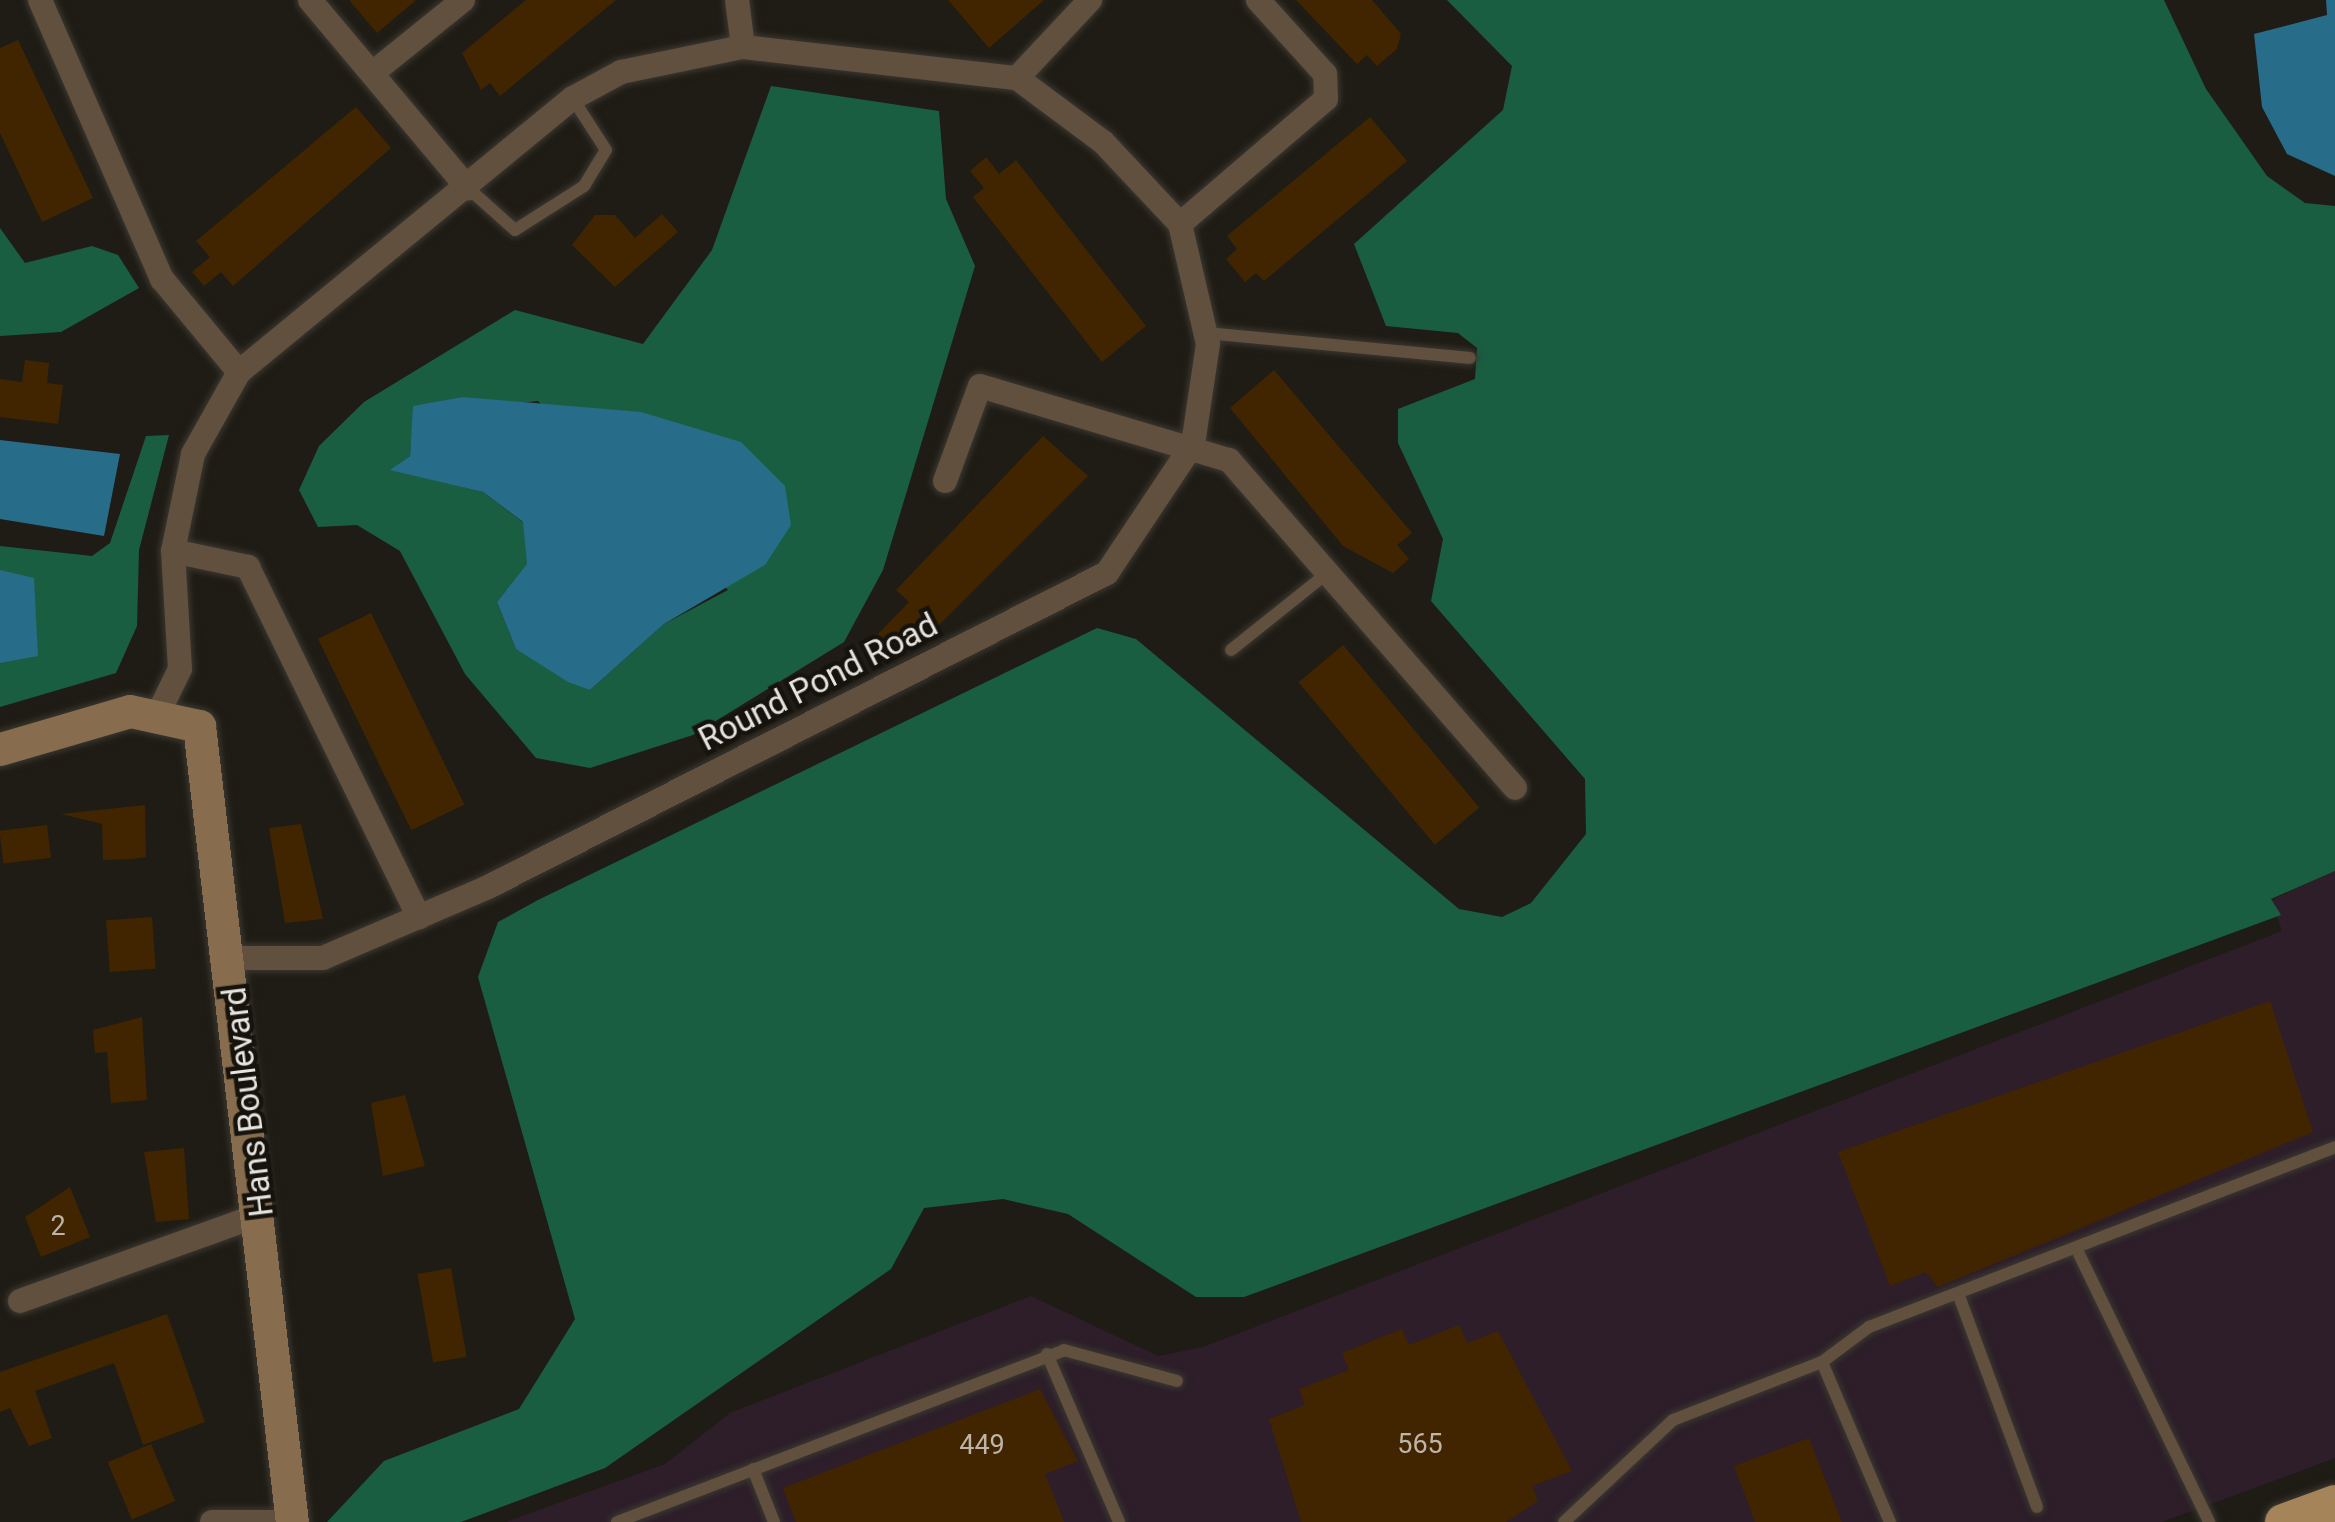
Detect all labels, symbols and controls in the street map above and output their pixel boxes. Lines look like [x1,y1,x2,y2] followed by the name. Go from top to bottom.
[692,605,944,759] street label: Round Pond Road
[214,985,282,1219] street label: Hans Boulevard
[50,1211,66,1243] house number: 2
[1397,1429,1443,1461] house number: 565
[959,1430,1005,1462] house number: 449

